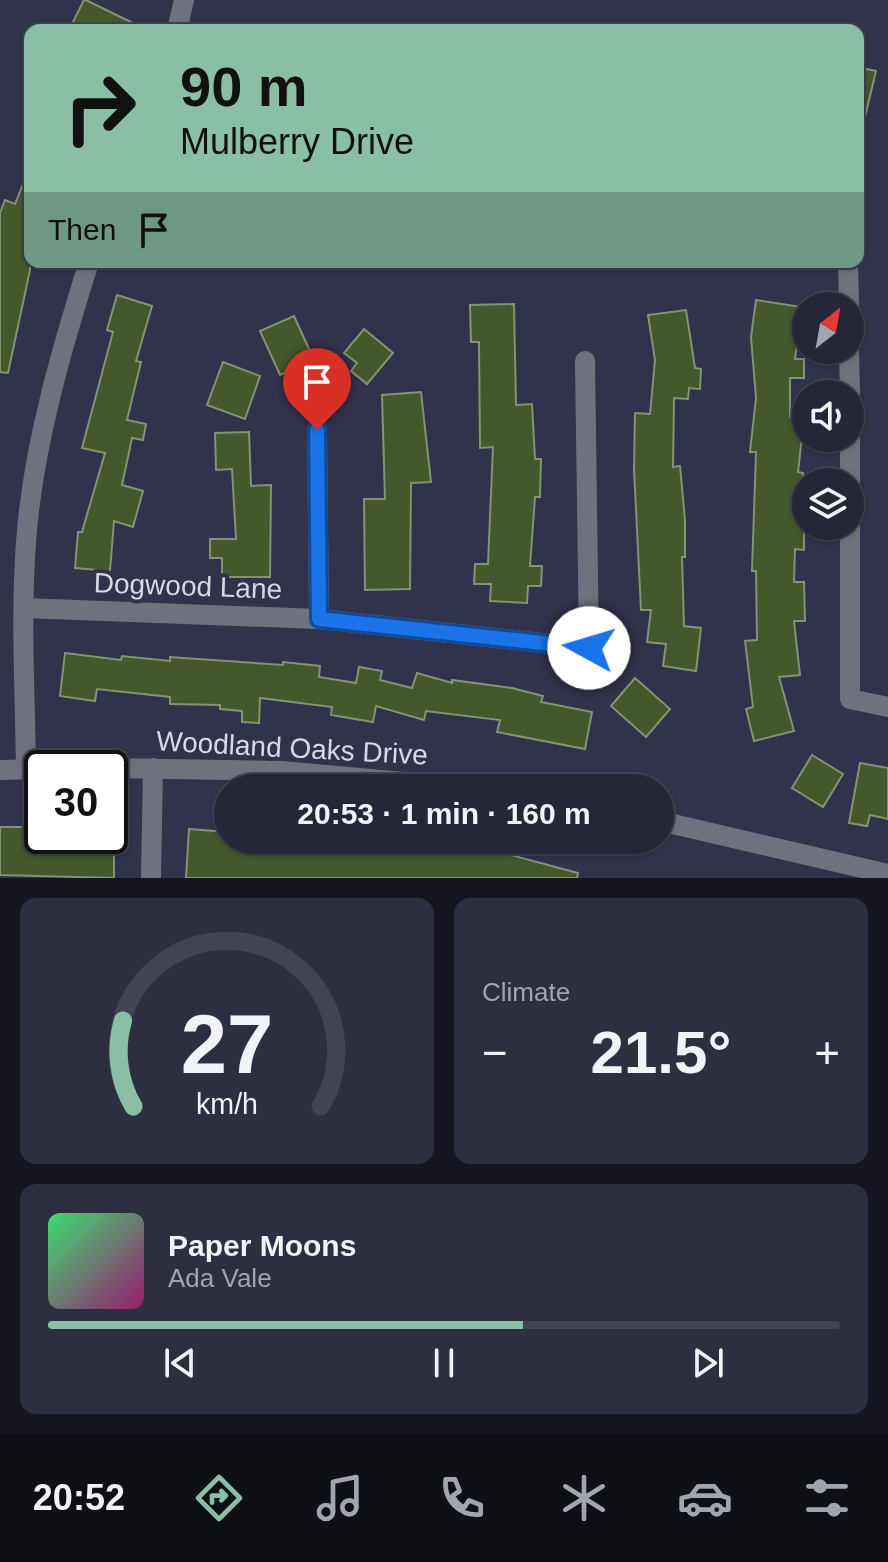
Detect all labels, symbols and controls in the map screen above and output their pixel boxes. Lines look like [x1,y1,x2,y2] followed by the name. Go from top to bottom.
[180,55,308,118] text: 90 m
[48,56,152,160] icon: right
[180,121,414,162] text: Mulberry Drive
[132,208,176,252] icon: arrive
[48,213,116,246] text: Then
[792,292,864,364] north arrow
[792,292,864,540] map controls
[283,348,351,430] pin
[295,360,339,404] icon: arrive
[792,380,864,452] button: sound
[792,468,864,540] button: layers
[93,567,283,605] street label: Dogwood Lane
[547,606,631,690] position arrow
[155,725,429,771] street label: Woodland Oaks Drive
[24,750,128,854] speed limit sign: 30
[297,797,591,830] text: 20:53 · 1 min · 160 m
[482,977,570,1007] text: Climate
[181,998,273,1091] text: 27
[591,1019,731,1086] text: 21.5°
[482,1028,508,1077] text: −
[814,1028,840,1077] text: +
[196,1088,258,1120] text: km/h
[168,1229,356,1262] text: Paper Moons
[168,1263,272,1293] text: Ada Vale
[158,1341,202,1385] icon: previous
[422,1341,466,1385] icon: pause
[686,1341,730,1385] icon: next
[191,1470,247,1526] icon: directions
[312,1470,368,1526] icon: music
[434,1470,490,1526] icon: phone
[556,1470,612,1526] icon: climate
[677,1470,733,1526] icon: car
[799,1470,855,1526] icon: filters
[33,1477,125,1518] text: 20:52

